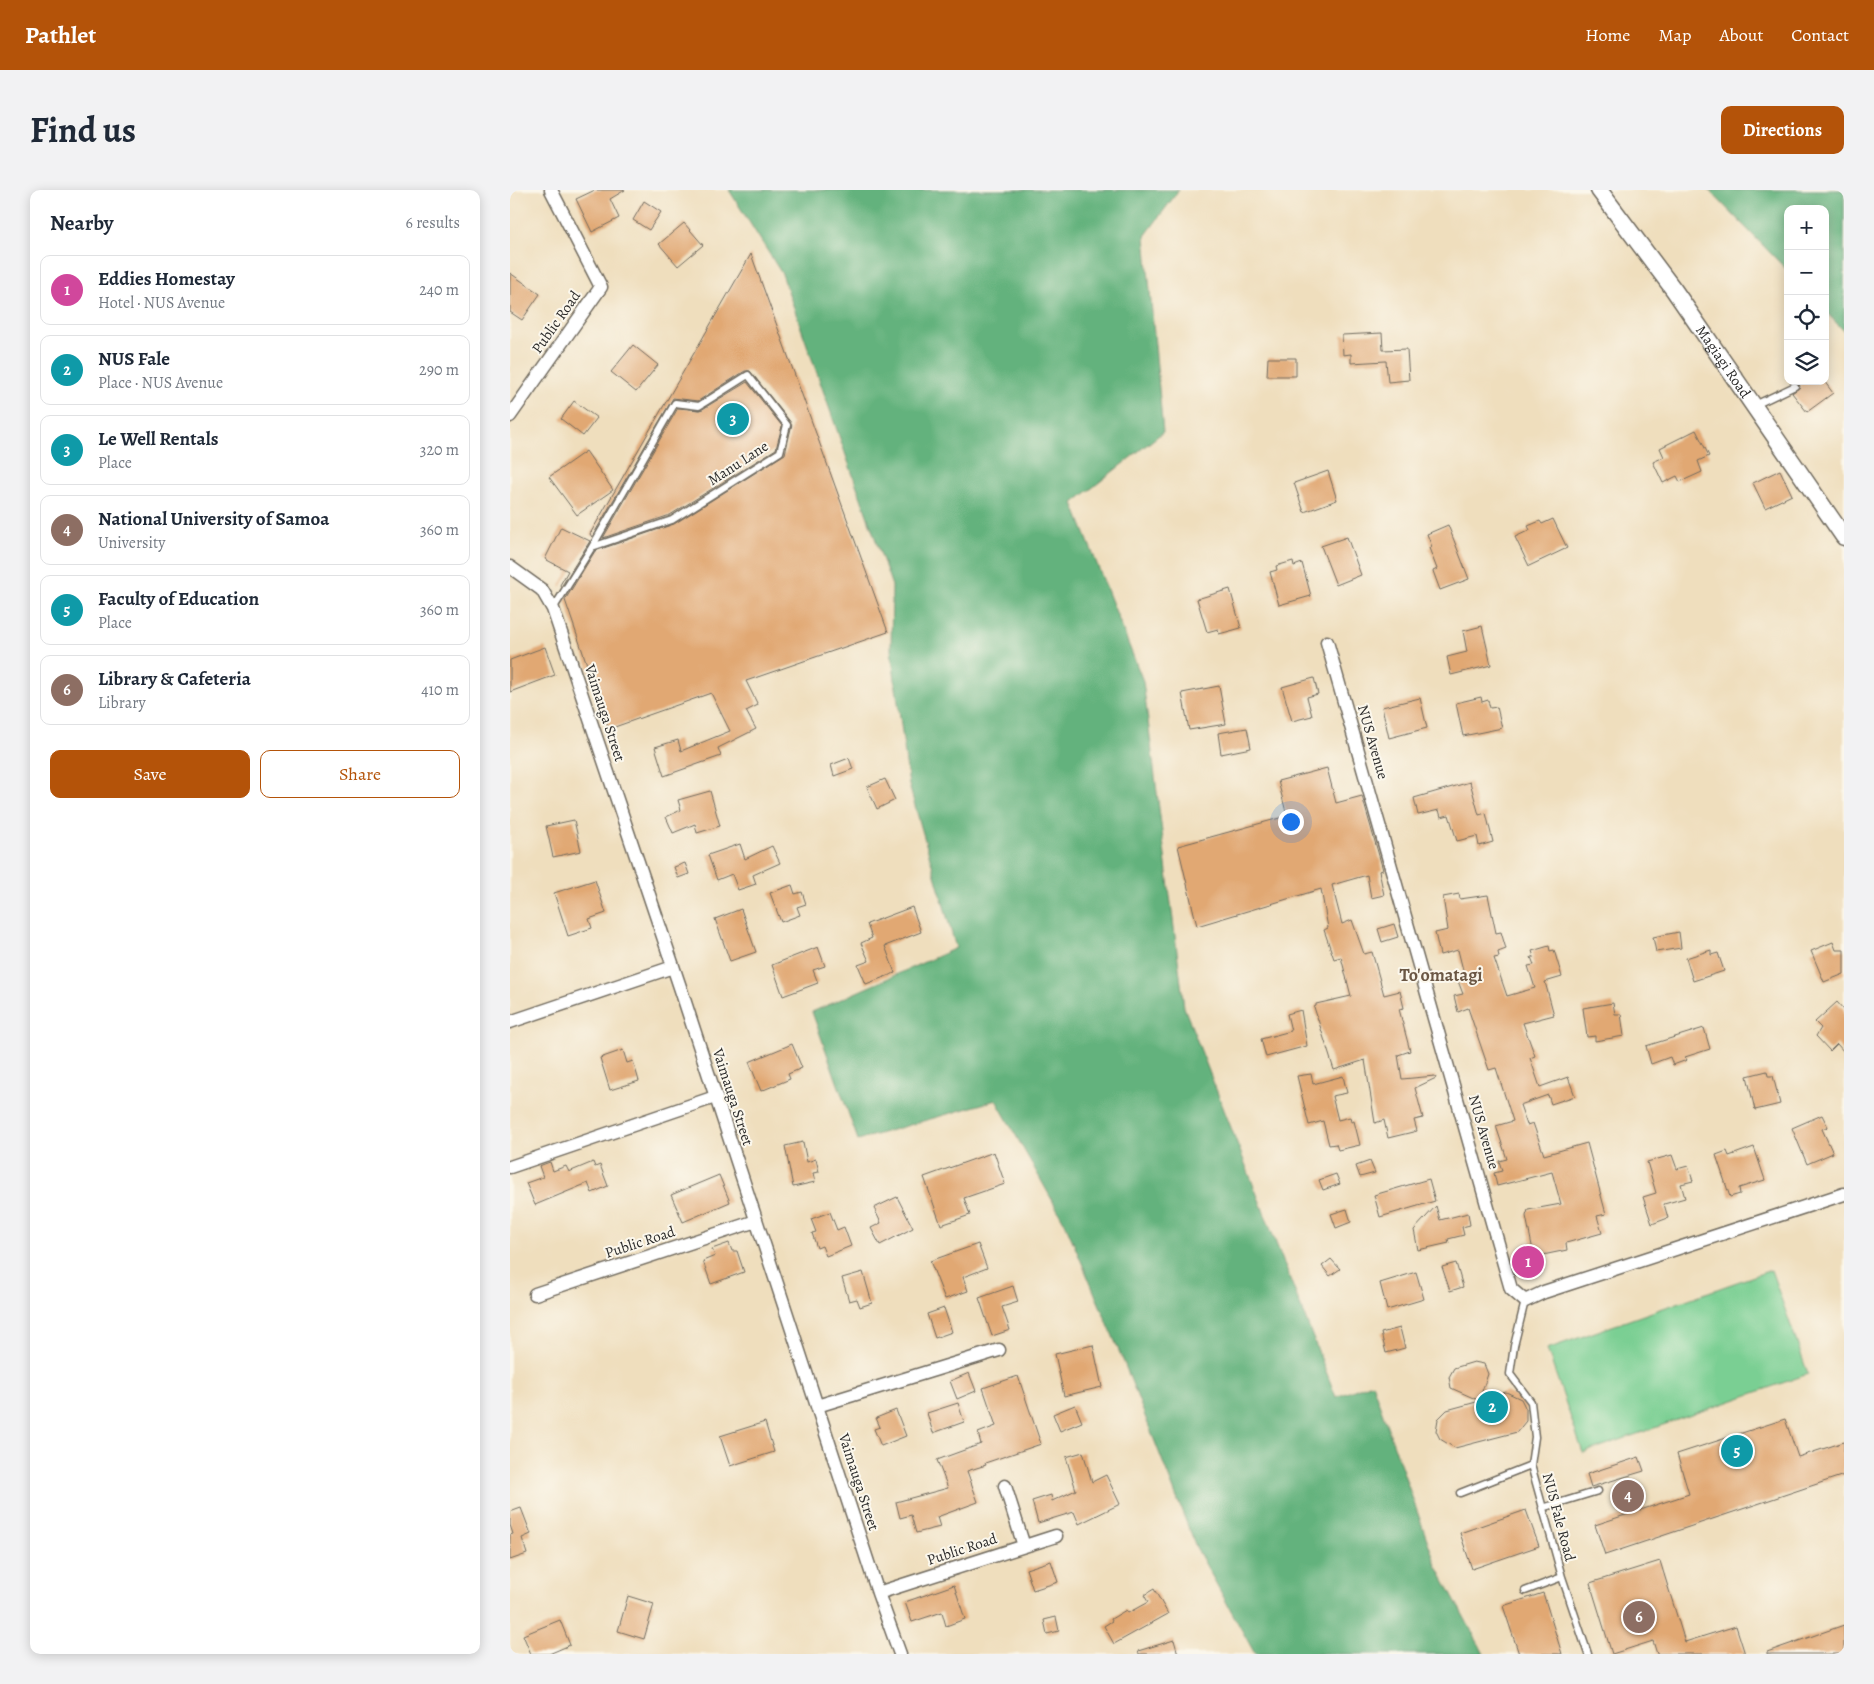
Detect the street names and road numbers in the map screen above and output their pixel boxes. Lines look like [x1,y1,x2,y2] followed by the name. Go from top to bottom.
[527,286,586,357] street label: Public Road
[1691,321,1756,403] street label: Magiagi Road
[704,436,772,490] street label: Manu Lane
[580,661,630,764] street label: Vaimauga Street
[1353,702,1393,782] street label: NUS Avenue
[708,1045,758,1148] street label: Vaimauga Street
[1464,1092,1504,1172] street label: NUS Avenue
[602,1221,678,1263] street label: Public Road
[834,1430,884,1533] street label: Vaimauga Street
[1538,1471,1581,1564] street label: NUS Fale Road
[924,1528,1000,1570] street label: Public Road

